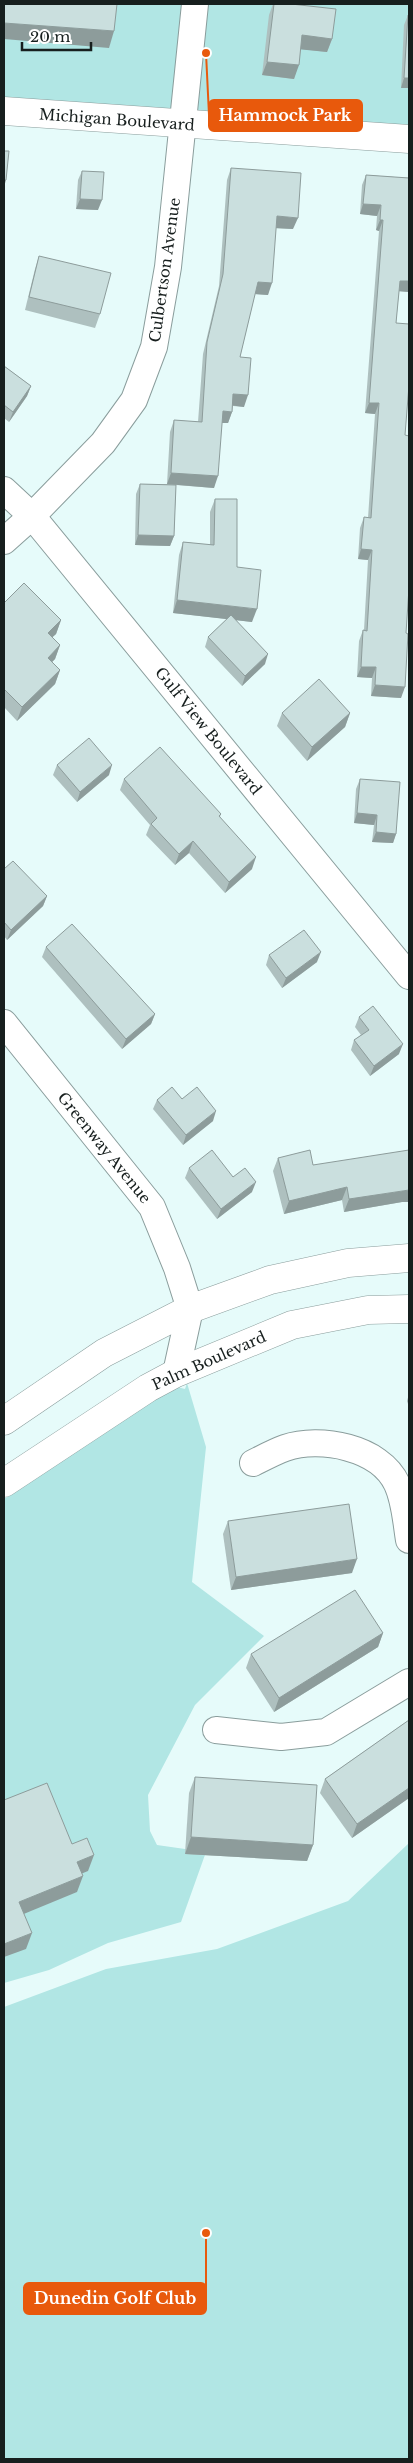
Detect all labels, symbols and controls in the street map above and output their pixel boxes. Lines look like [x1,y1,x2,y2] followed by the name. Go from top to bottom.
[22,20,91,52] scale bar
[30,27,70,46] text: 20 m
[209,100,362,131] callout: Hammock Park
[39,105,195,134] street label: Michigan Boulevard
[218,105,352,125] text: Hammock Park
[145,196,184,344] street label: Culbertson Avenue
[151,663,266,798] street label: Gulf View Boulevard
[54,1088,155,1207] street label: Greenway Avenue
[149,1327,269,1394] street label: Palm Boulevard
[24,2283,206,2314] callout: Dunedin Golf Club
[34,2288,196,2308] text: Dunedin Golf Club

